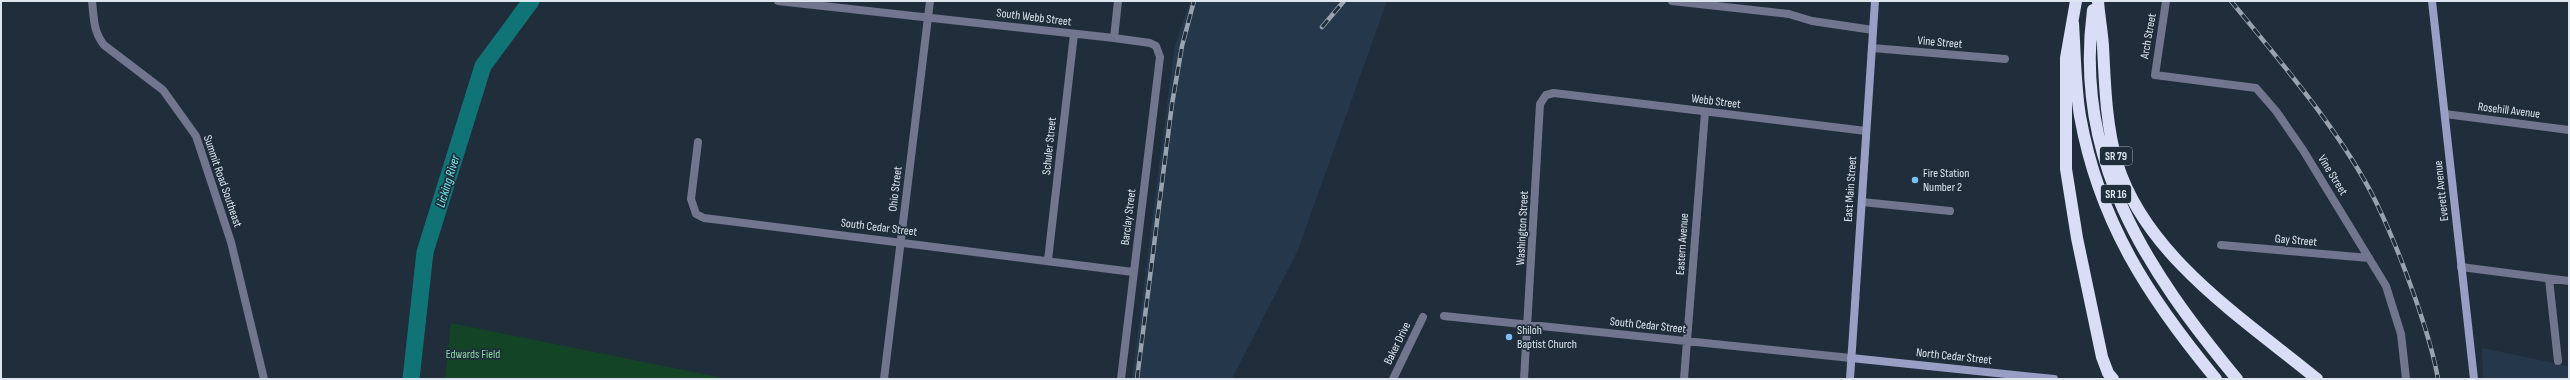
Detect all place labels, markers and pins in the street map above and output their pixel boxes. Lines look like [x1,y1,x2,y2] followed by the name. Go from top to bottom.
[1923,166,1969,195] place label: Fire Station Number 2
[1910,175,1920,185] marker: Fire Station Number 2
[1517,323,1577,352] place label: Shiloh Baptist Church
[1504,332,1514,342] marker: Shiloh Baptist Church

